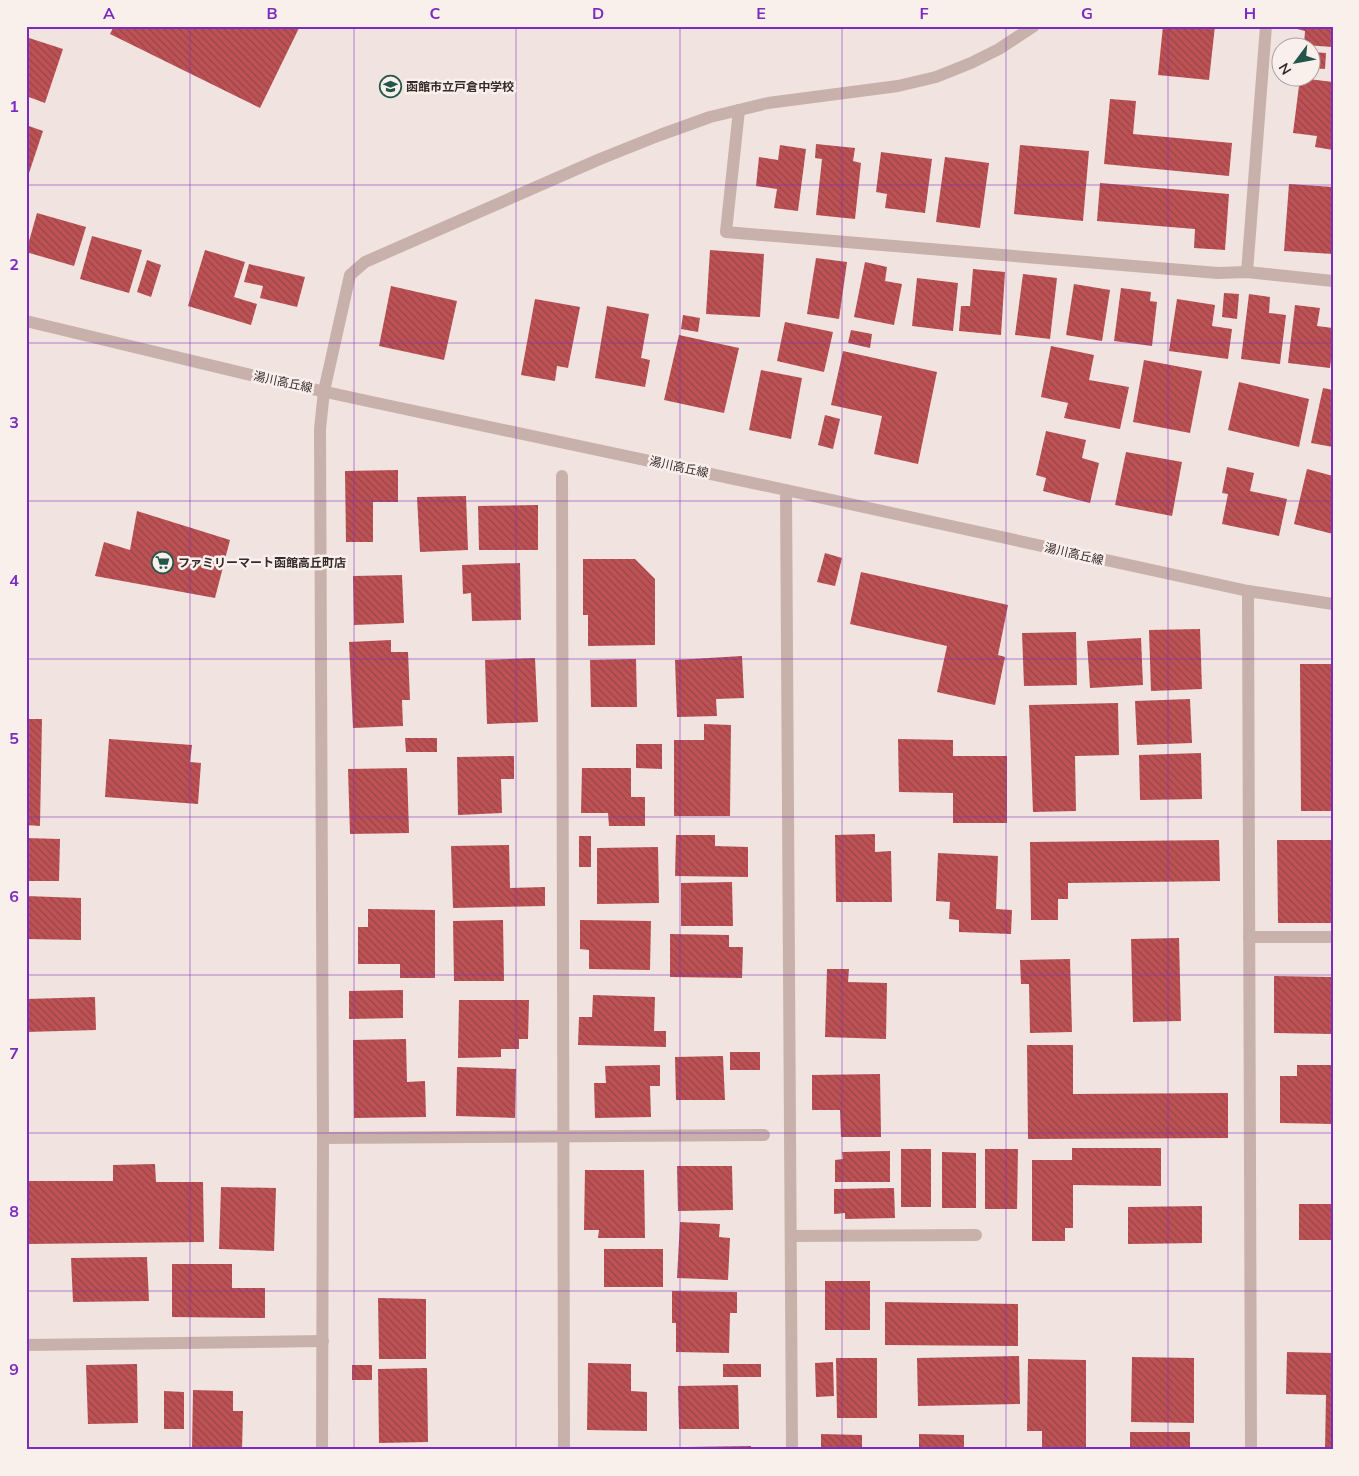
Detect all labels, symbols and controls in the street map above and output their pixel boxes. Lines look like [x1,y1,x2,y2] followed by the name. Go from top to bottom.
[103,3,115,23] text: A
[266,3,278,23] text: B
[430,3,441,23] text: C
[592,3,604,23] text: D
[756,3,766,23] text: E
[919,3,929,23] text: F
[1081,3,1093,23] text: G
[1244,3,1256,23] text: H
[1272,38,1322,88] north arrow
[1275,60,1295,78] text: N
[378,75,402,99] school or university icon: 函館市立戸倉中学校
[406,79,514,94] place label: 函館市立戸倉中学校
[9,96,19,116] text: 1
[9,254,19,274] text: 2
[252,368,314,395] street label: 湯川高丘線
[9,412,19,432] text: 3
[648,453,710,480] street label: 湯川高丘線
[1043,539,1105,568] street label: 湯川高丘線
[150,551,174,575] supermarket icon: ファミリーマート函館高丘町店
[178,555,346,570] place label: ファミリーマート函館高丘町店
[9,570,19,590] text: 4
[9,728,19,748] text: 5
[9,886,19,906] text: 6
[9,1043,19,1063] text: 7
[9,1201,19,1221] text: 8
[9,1359,19,1379] text: 9

